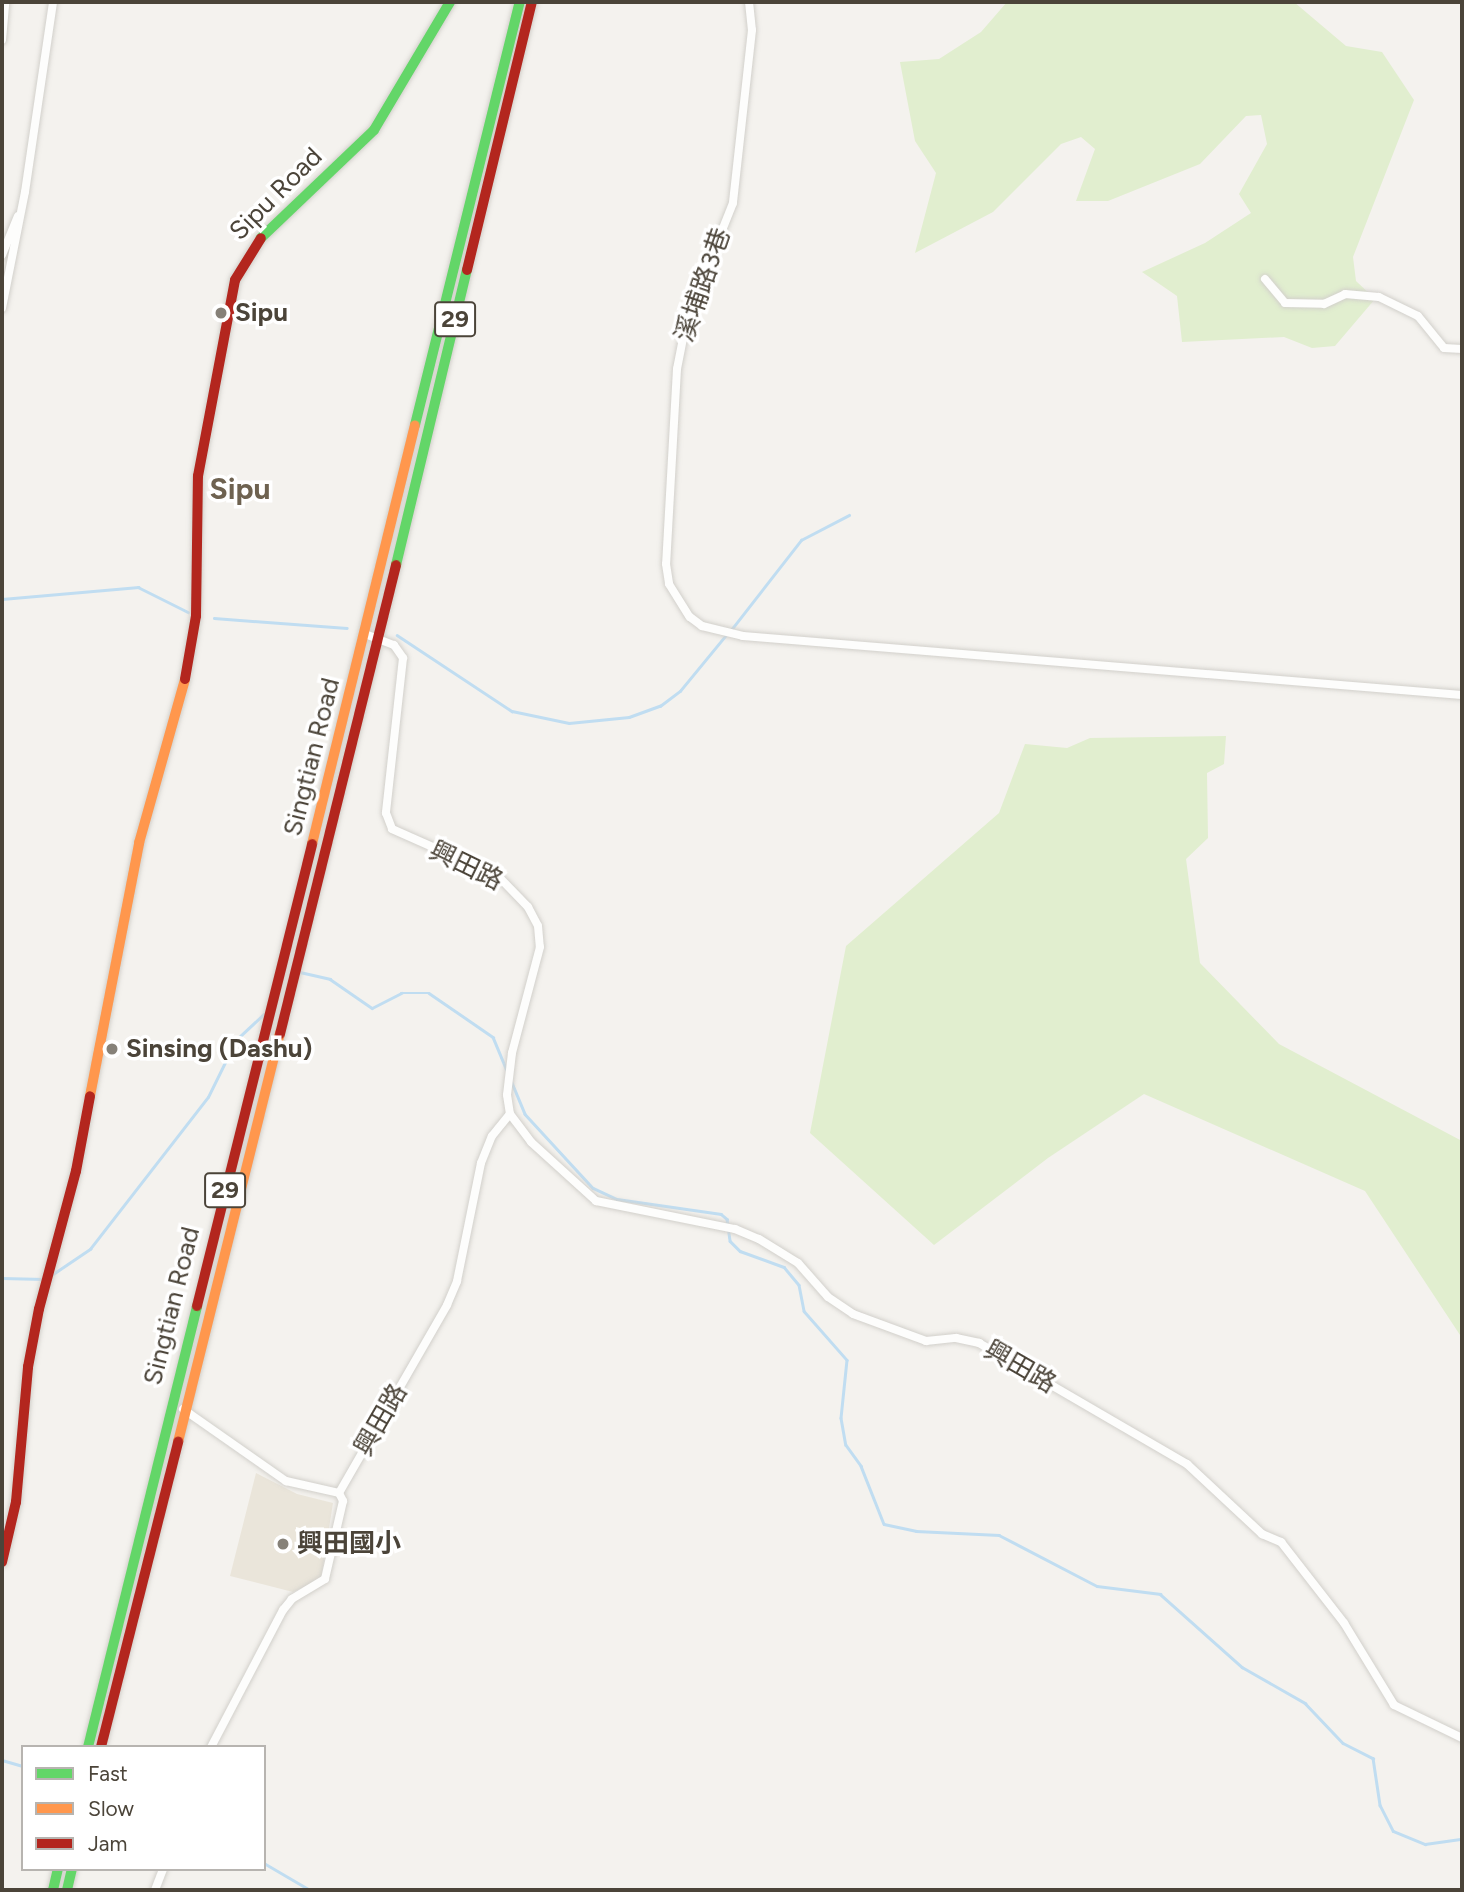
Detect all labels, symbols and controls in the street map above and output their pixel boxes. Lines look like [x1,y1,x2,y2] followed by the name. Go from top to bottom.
[223,141,329,247] street label: Sipu Road
[669,224,737,346] street label: 溪埔路3巷
[235,297,288,329] place label: Sipu
[434,298,476,340] road number: 29
[213,305,229,321] marker: Sipu
[209,471,271,507] district label: Sipu
[277,675,347,839] street label: Singtian Road
[424,835,508,897] street label: 興田路
[126,1033,312,1065] place label: Sinsing (Dashu)
[104,1041,120,1057] marker: Sinsing (Dashu)
[204,1170,246,1210] road number: 29
[137,1224,207,1388] street label: Singtian Road
[978,1334,1062,1400] street label: 興田路
[348,1378,414,1462] street label: 興田路
[297,1528,401,1560] place label: 興田國小
[275,1536,291,1552] marker: 興田國小
[21,1745,266,1871] legend
[88,1761,128,1786] text: Fast
[88,1796,134,1821] text: Slow
[88,1831,127,1856] text: Jam

